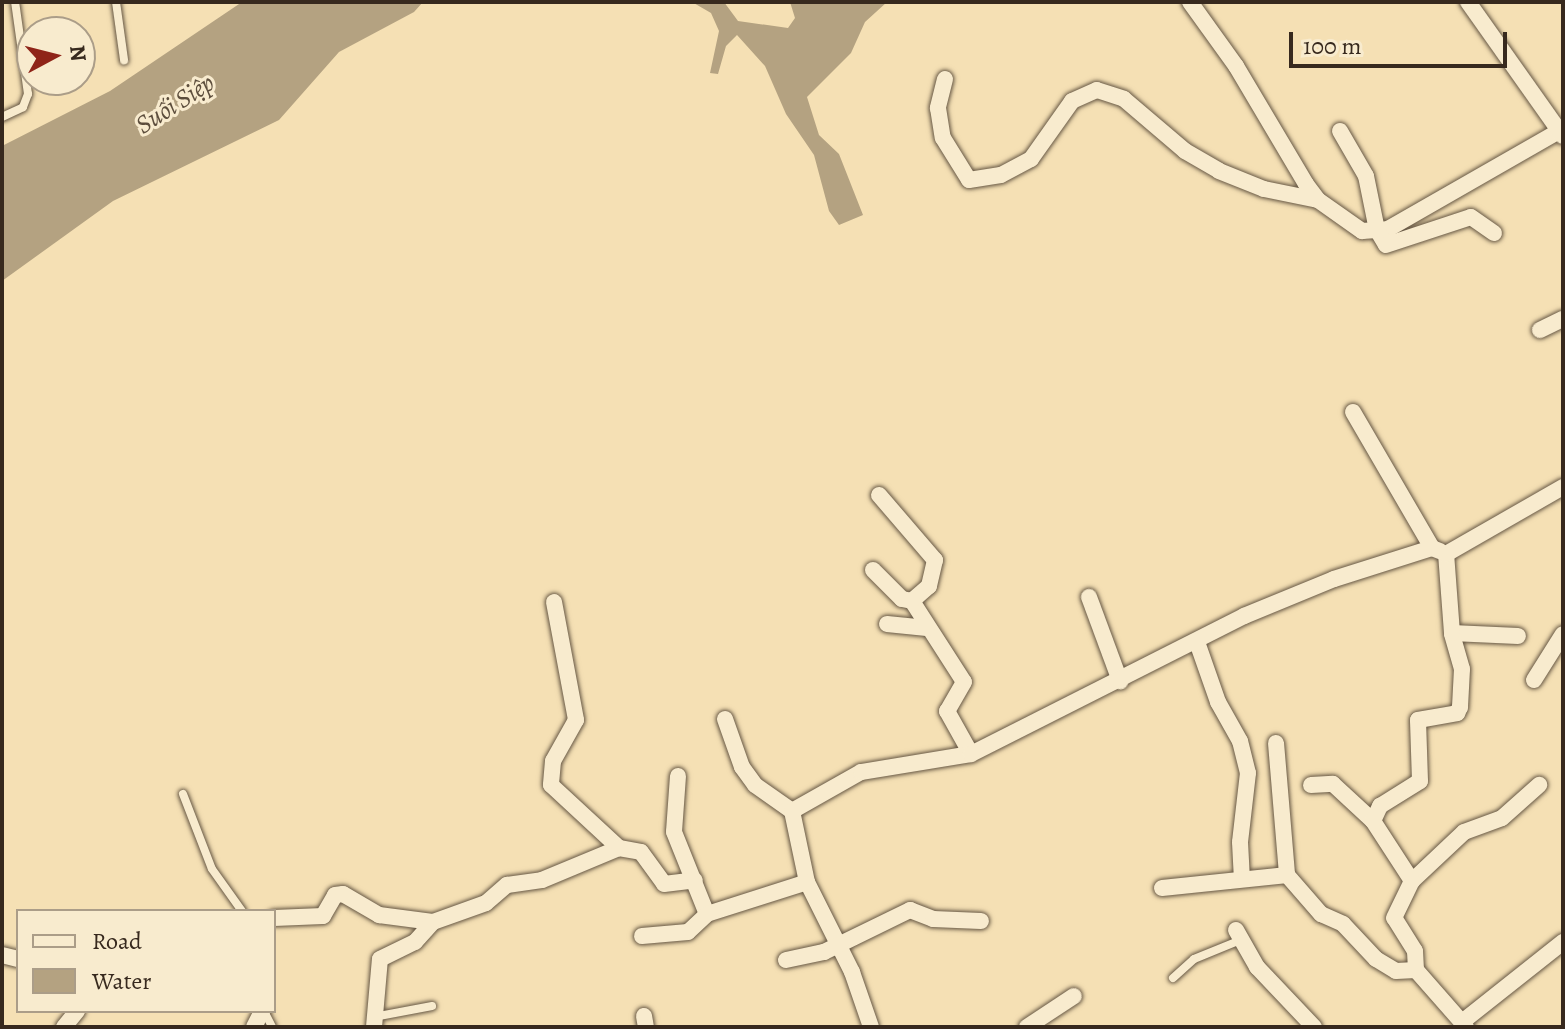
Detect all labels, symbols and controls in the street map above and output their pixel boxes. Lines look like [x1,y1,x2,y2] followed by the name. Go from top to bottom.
[16,16,96,96] north arrow
[1293,16,1511,66] scale bar
[1303,30,1362,62] text: 100 m
[62,44,94,63] text: N
[130,67,220,141] water label: Suối Siệp
[16,909,276,1013] legend
[92,925,142,957] text: Road
[92,965,152,997] text: Water

